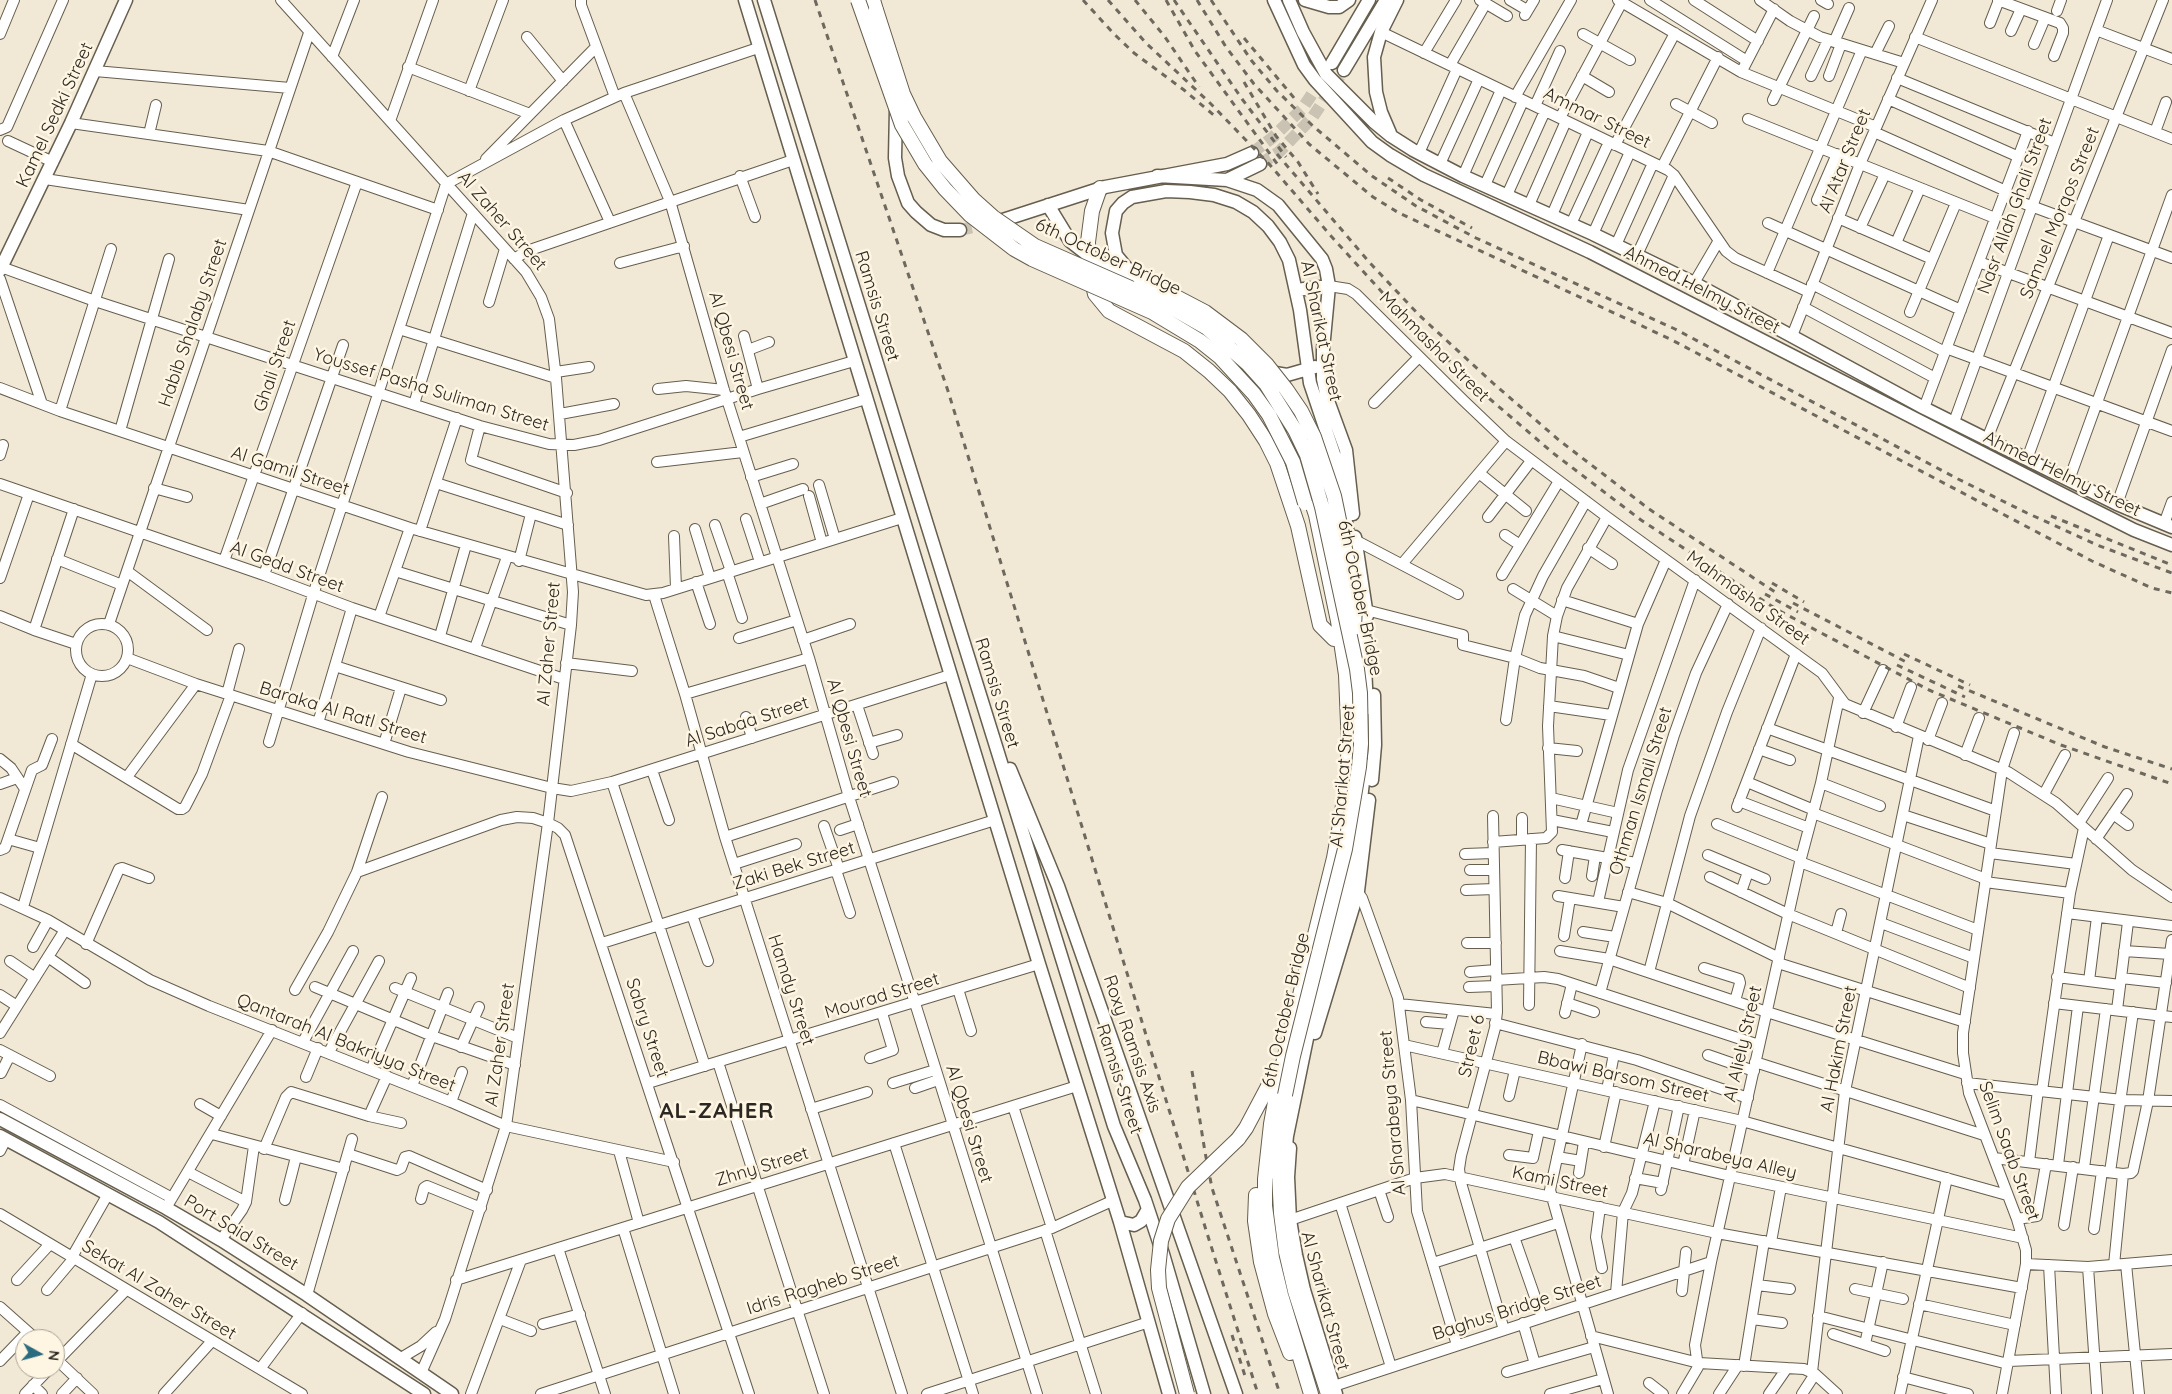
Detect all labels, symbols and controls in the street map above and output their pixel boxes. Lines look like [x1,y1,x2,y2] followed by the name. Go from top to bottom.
[12,39,98,191] street label: Kamel Sedki Street
[1540,83,1654,153] street label: Ammar Street
[1814,106,1876,216] street label: Al Atar Street
[1973,115,2057,297] street label: Nasr Allah Ghali Street
[2016,124,2104,302] street label: Samuel Morqos Street
[453,167,551,275] street label: Al Zaher Street
[1032,214,1184,300] street label: 6th October Bridge
[154,236,232,410] street label: Habib Shalaby Street
[1620,241,1784,339] street label: Ahmed Helmy Street
[850,248,904,364] street label: Ramsis Street
[1296,259,1346,403] street label: Al Sharikat Street
[1374,287,1494,407] street label: Mahmasha Street
[704,289,758,413] street label: Al Qbesi Street
[249,317,301,415] street label: Ghali Street
[311,344,551,436] street label: Youssef Pasha Suliman Street
[1980,427,2144,521] street label: Ahmed Helmy Street
[228,442,352,500] street label: Al Gamil Street
[1333,518,1387,678] street label: 6th October Bridge
[227,536,347,598] street label: Al Gedd Street
[1682,546,1814,650] street label: Mahmasha Street
[533,581,565,707] street label: Al Zaher Street
[970,635,1024,751] street label: Ramsis Street
[822,676,876,800] street label: Al Qbesi Street
[257,677,429,749] street label: Baraka Al Ratl Street
[682,692,812,752] street label: Al Sabaa Street
[1326,704,1360,848] street label: Al Sharikat Street
[1605,704,1677,878] street label: Othman Ismail Street
[730,837,858,895] street label: Zaki Bek Street
[1258,930,1314,1090] street label: 6th October Bridge
[763,932,819,1048] street label: Hamdy Street
[822,968,942,1024] street label: Mourad Street
[1098,972,1166,1116] street label: Roxy Ramsis Axis
[621,976,673,1080] street label: Sabry Street
[481,982,519,1108] street label: Al Zaher Street
[1719,984,1767,1104] street label: Al Aliely Street
[1816,984,1862,1114] street label: Al Hakim Street
[233,989,459,1097] street label: Qantarah Al Bakriyya Street
[1454,1012,1490,1080] street label: Street 6
[1091,1021,1147,1137] street label: Ramsis Street
[1375,1029,1411,1197] street label: Al Sharabeya Street
[1535,1047,1711,1107] street label: Bbawi Barsom Street
[941,1062,997,1186] street label: Al Qbesi Street
[1974,1078,2044,1224] street label: Selim Saab Street
[659,1098,775,1124] district label: AL-ZAHER
[1641,1128,1799,1184] street label: Al Sharabeya Alley
[713,1143,811,1191] street label: Zhny Street
[1510,1161,1610,1203] street label: Kami Street
[180,1190,302,1276] street label: Port Said Street
[1296,1229,1354,1373] street label: Al Sharikat Street
[78,1235,240,1345] street label: Sekat Al Zaher Street
[744,1250,902,1320] street label: Idris Ragheb Street
[1430,1270,1604,1346] street label: Baghus Bridge Street
[15,1329,65,1379] north arrow
[44,1349,63,1362] text: N

